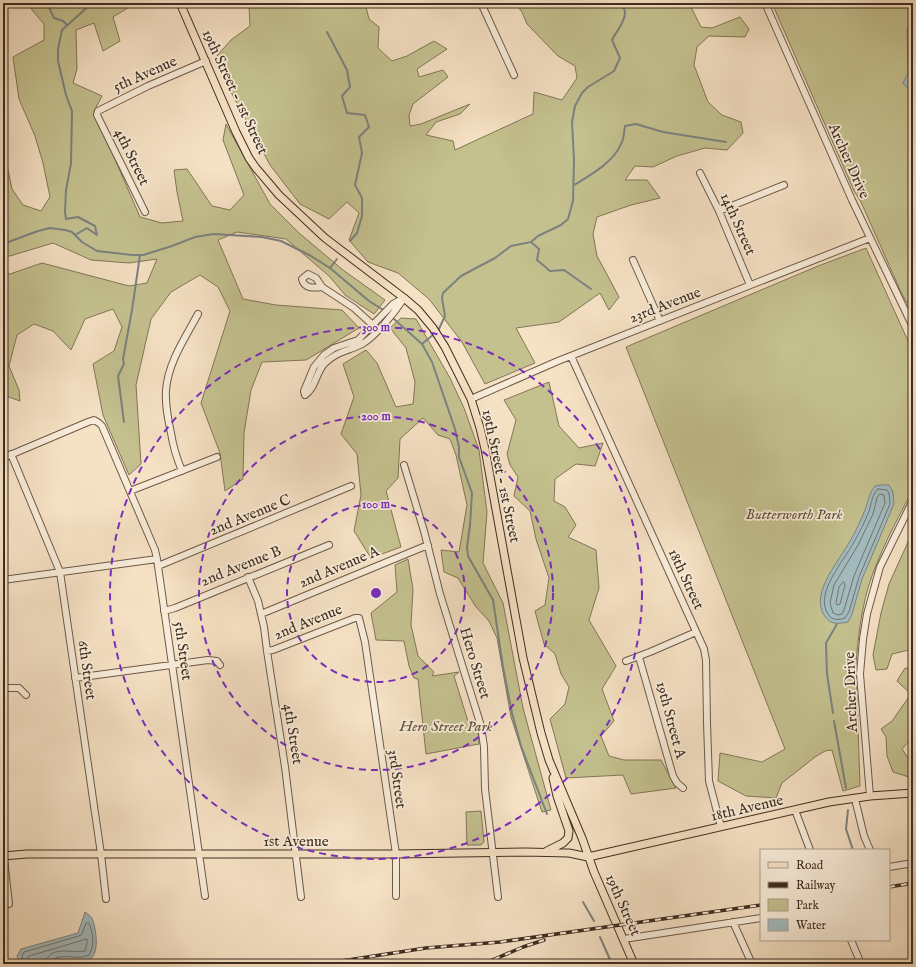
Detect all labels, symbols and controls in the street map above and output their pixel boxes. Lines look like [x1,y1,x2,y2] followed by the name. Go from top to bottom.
[198,26,272,158] street label: 19th Street - 1st Street
[110,52,180,96] street label: 5th Avenue
[824,119,874,202] street label: Archer Drive
[110,125,154,189] street label: 4th Street
[716,190,760,258] street label: 14th Street
[626,283,704,327] street label: 23rd Avenue
[362,320,391,335] text: 300 m
[478,408,524,544] street label: 19th Street - 1st Street
[361,409,391,424] text: 200 m
[207,490,294,540] street label: 2nd Avenue C
[362,497,391,512] text: 100 m
[746,505,842,524] park label: Butterworth Park
[198,541,284,591] street label: 2nd Avenue B
[296,541,383,592] street label: 2nd Avenue A
[664,545,708,613] street label: 18th Street
[369,586,383,600] centre of rings
[271,600,345,644] street label: 2nd Avenue
[169,620,197,682] street label: 5th Street
[455,625,495,701] street label: Hero Street
[73,639,101,701] street label: 6th Street
[840,651,862,734] street label: Archer Drive
[652,679,691,762] street label: 19th Street A
[279,702,307,766] street label: 4th Street
[398,717,493,736] park label: Hero Street Park
[383,748,411,810] street label: 3rd Street
[709,790,785,826] street label: 18th Avenue
[263,832,329,851] street label: 1st Avenue
[760,849,890,941] legend
[796,858,824,873] text: Road
[601,871,645,939] street label: 19th Street
[796,878,835,893] text: Railway
[796,898,819,913] text: Park
[796,918,827,933] text: Water

